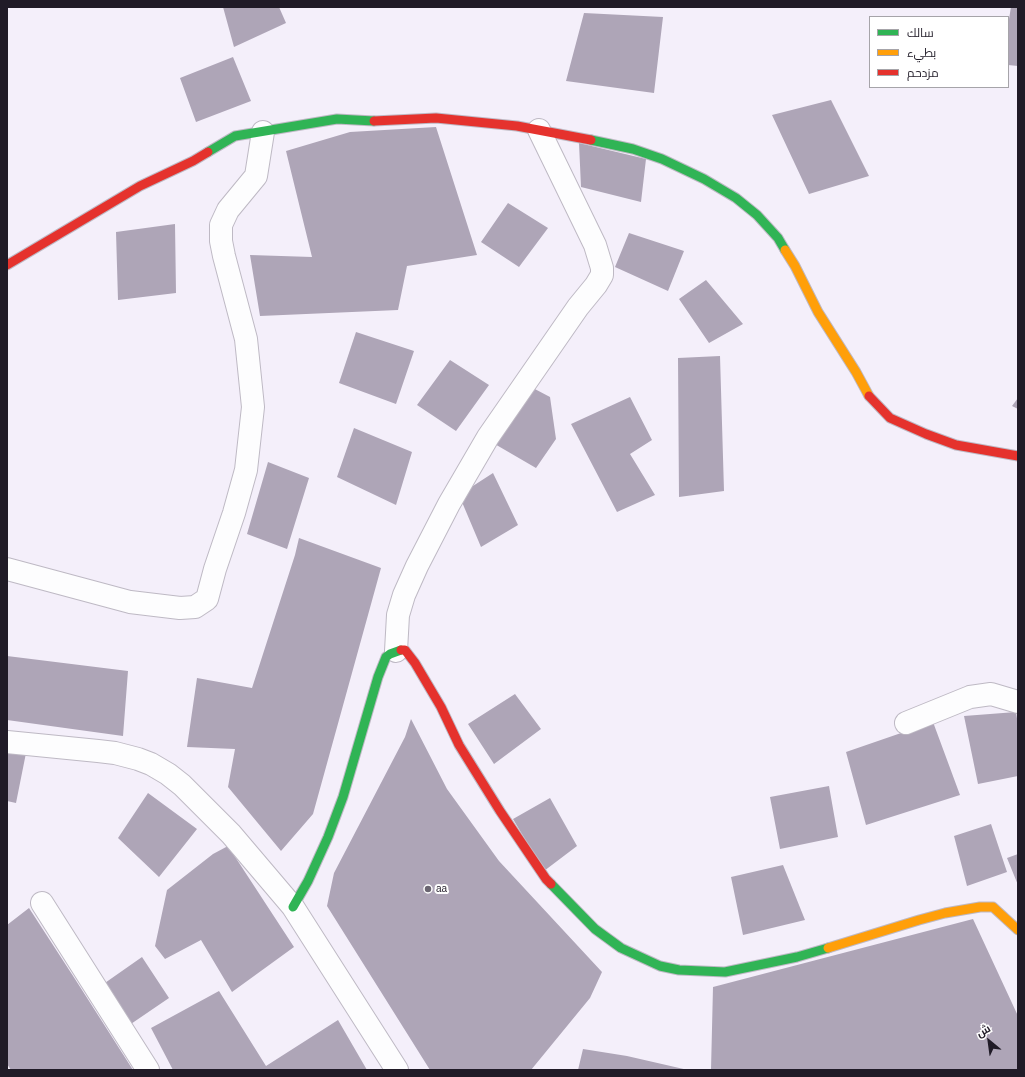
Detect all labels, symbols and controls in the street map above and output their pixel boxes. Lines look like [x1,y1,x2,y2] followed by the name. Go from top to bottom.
[869,16,1009,88] legend
[907,26,934,40] text: سالك
[907,46,936,60] text: بطيء
[907,66,939,80] text: مزدحم
[436,883,447,895] place label: aa
[423,884,433,894] marker: aa
[969,1021,1009,1061] north arrow
[974,1022,992,1039] text: ش

